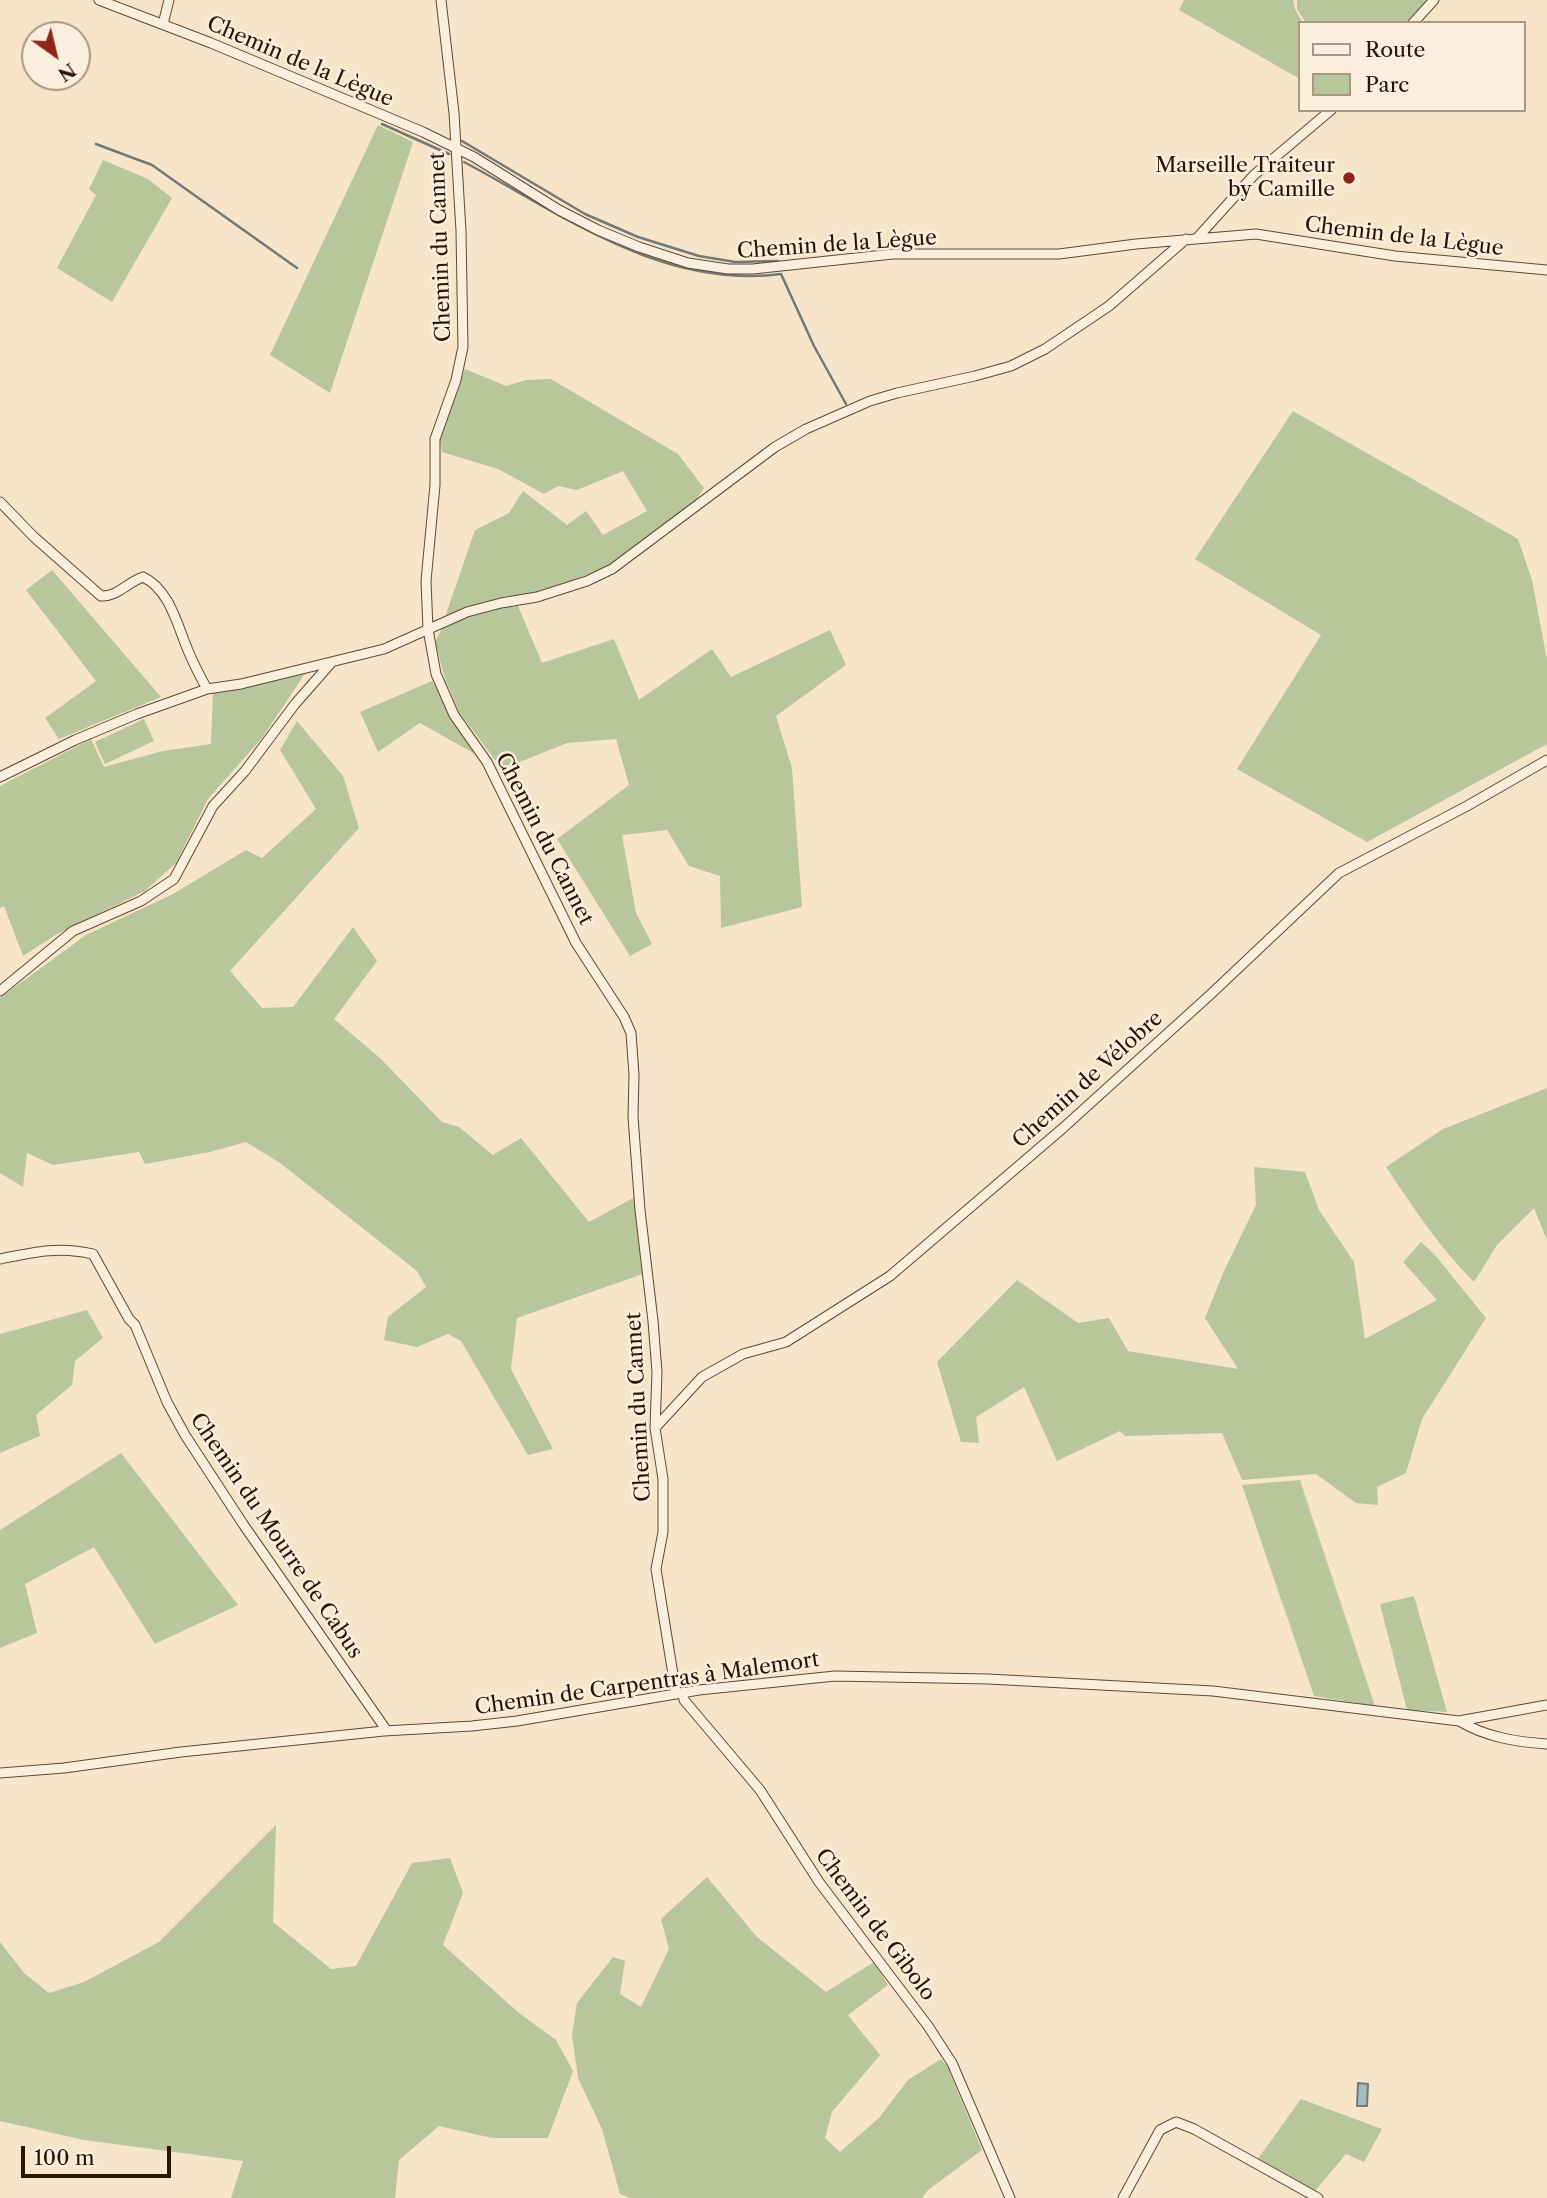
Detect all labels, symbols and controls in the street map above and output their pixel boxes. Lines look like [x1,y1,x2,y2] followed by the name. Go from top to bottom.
[203,11,397,113] street label: Chemin de la Lègue
[21,21,91,91] north arrow
[1298,21,1526,112] legend
[1365,37,1425,62] text: Route
[54,58,80,86] text: N
[1365,72,1409,97] text: Parc
[425,152,457,342] street label: Chemin du Cannet
[1155,153,1335,203] place label: Marseille Traiteur by Camille
[1341,170,1357,186] marker: Marseille Traiteur by Camille
[1303,212,1505,262] street label: Chemin de la Lègue
[736,225,938,265] street label: Chemin de la Lègue
[490,749,598,929] street label: Chemin du Cannet
[1008,1006,1168,1154] street label: Chemin de Vélobre
[621,1312,657,1502] street label: Chemin du Cannet
[184,1409,368,1663] street label: Chemin du Mourre de Cabus
[473,1647,821,1721] street label: Chemin de Carpentras à Malemort
[810,1844,940,2006] street label: Chemin de Gibolo
[24,2132,175,2176] scale bar
[34,2145,95,2170] text: 100 m

